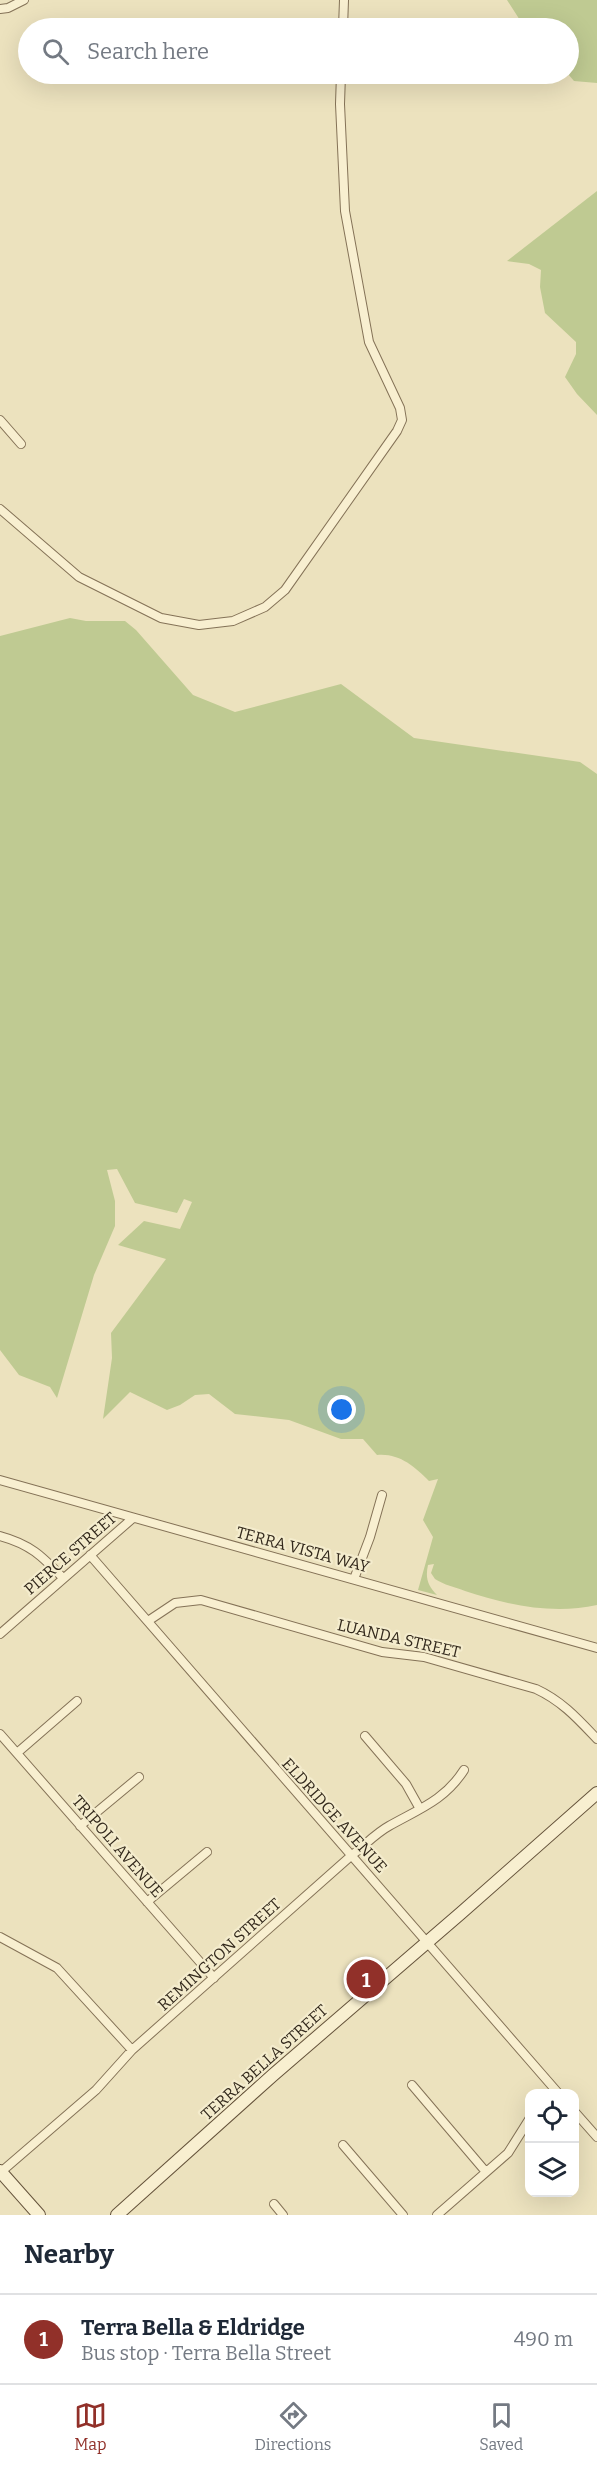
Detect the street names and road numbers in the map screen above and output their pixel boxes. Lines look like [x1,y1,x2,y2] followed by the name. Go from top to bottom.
[20,1508,120,1598] street label: PIERCE STREET
[234,1523,372,1577] street label: TERRA VISTA WAY
[336,1615,462,1662] street label: LUANDA STREET
[278,1754,391,1877] street label: ELDRIDGE AVENUE
[68,1791,167,1901] street label: TRIPOLI AVENUE
[154,1894,285,2015] street label: REMINGTON STREET
[197,2001,331,2124] street label: TERRA BELLA STREET

